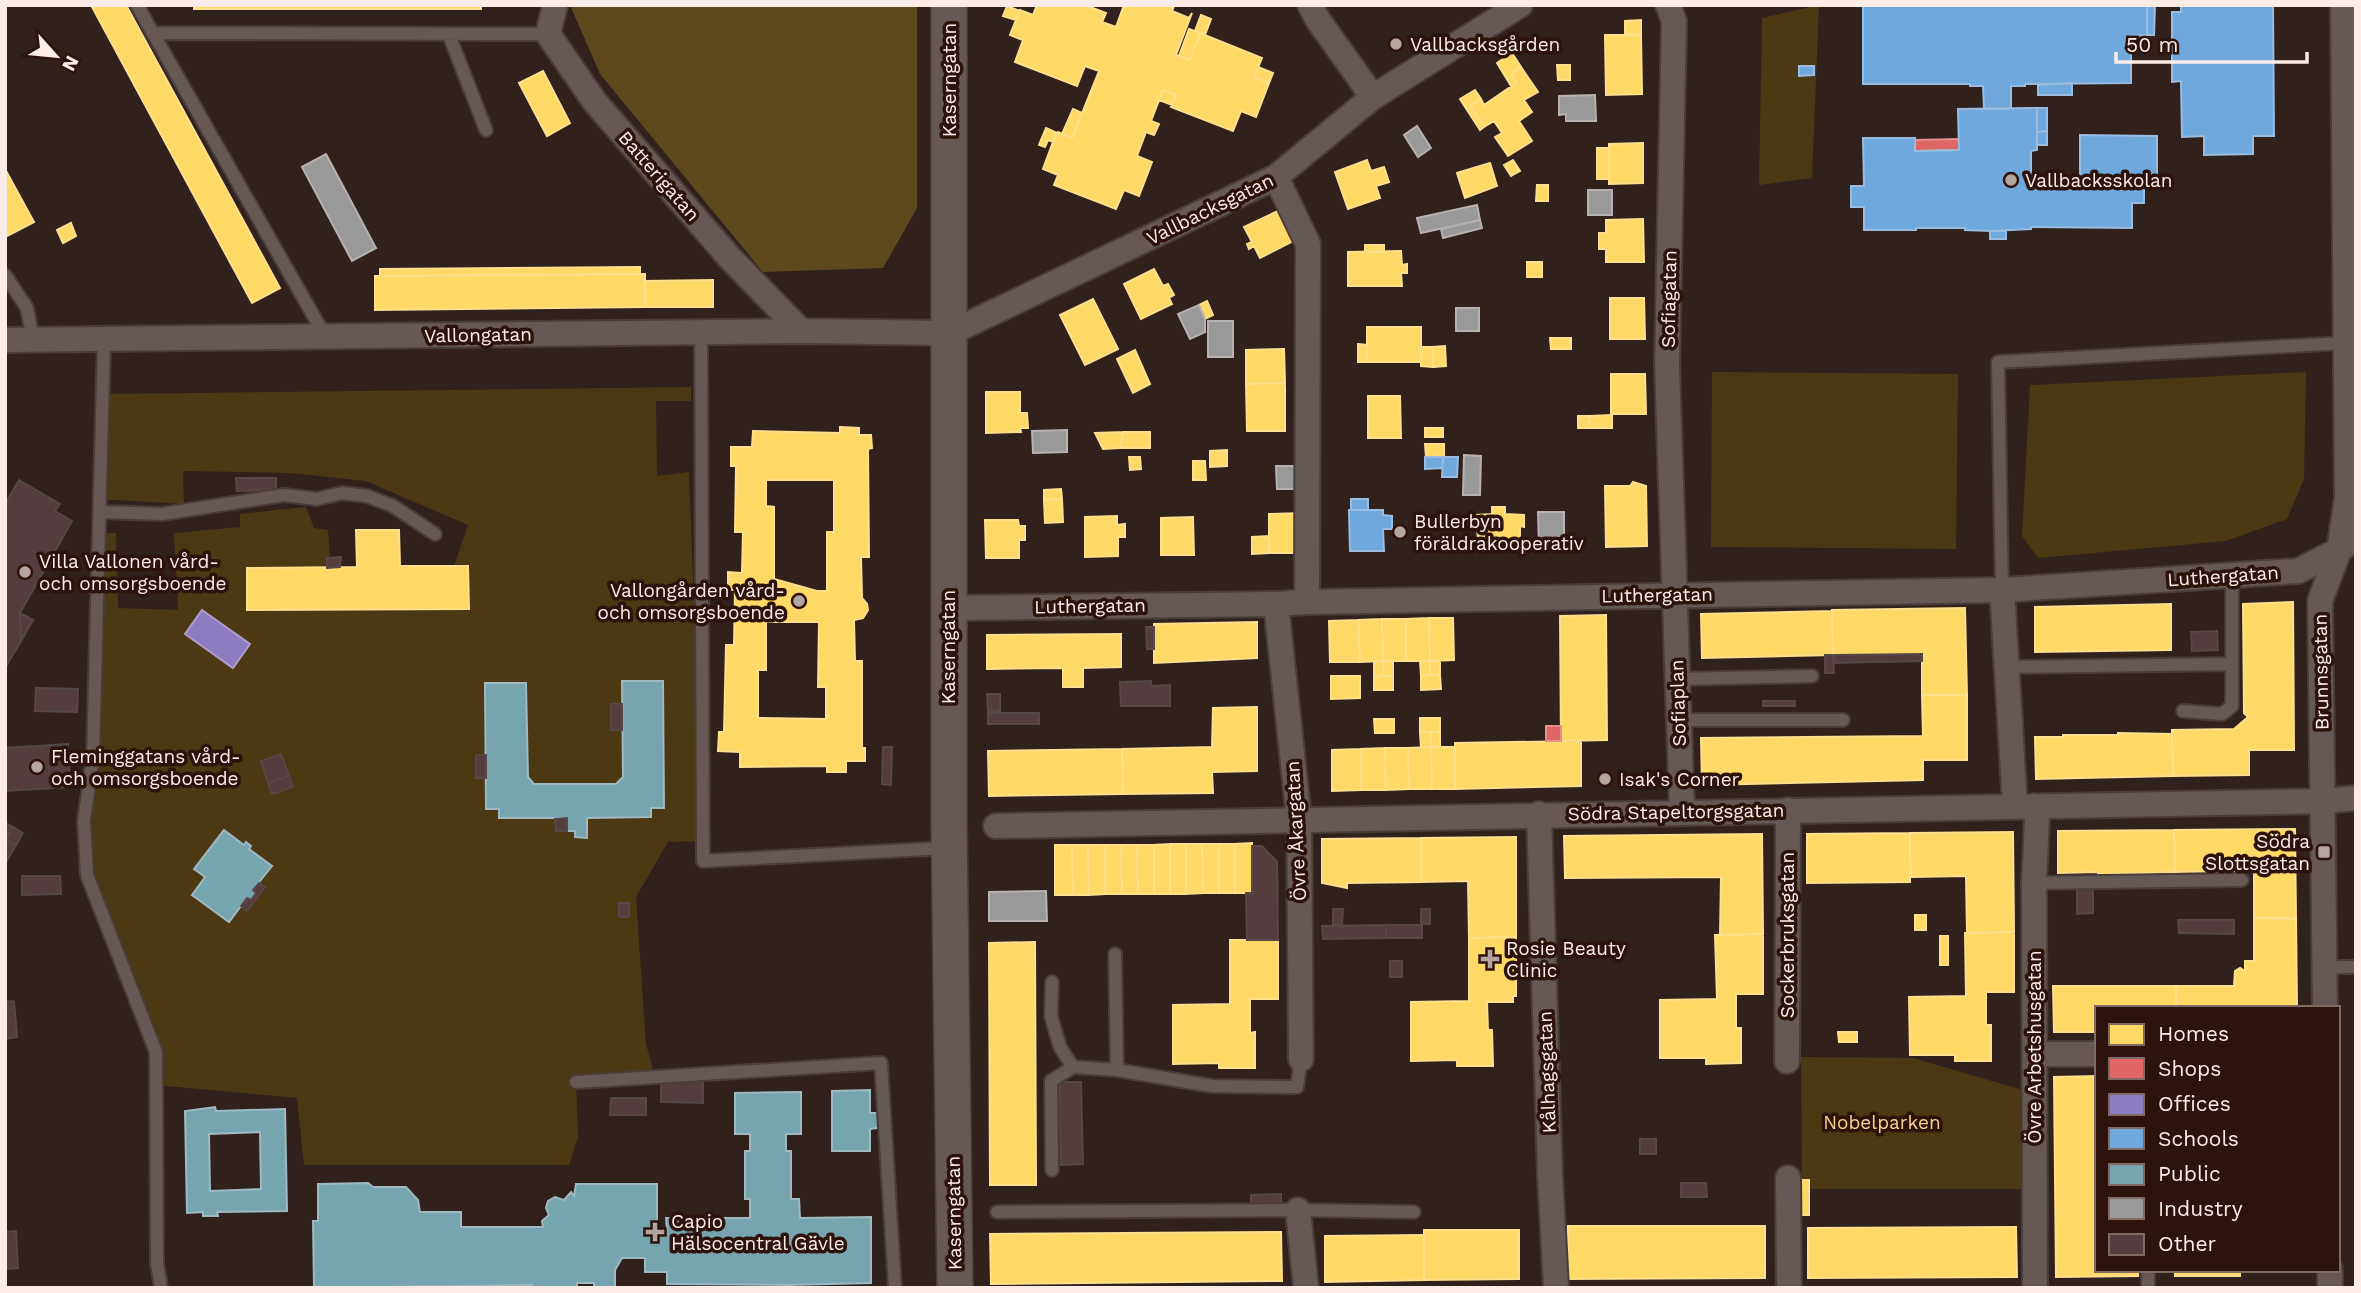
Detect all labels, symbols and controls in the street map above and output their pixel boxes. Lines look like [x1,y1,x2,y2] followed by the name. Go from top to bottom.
[21,21,91,91] north arrow
[2116,21,2307,65] scale bar
[938,23,961,137] street label: Kaserngatan
[2126,32,2178,57] text: 50 m
[1410,33,1560,56] place label: Vallbacksgården
[1388,36,1404,52] marker: Vallbacksgården
[57,52,84,75] text: N
[614,126,704,226] street label: Batterigatan
[1143,168,1277,250] street label: Vallbacksgatan
[2025,169,2173,192] place label: Vallbacksskolan
[2003,172,2019,188] marker: Vallbacksskolan
[1657,250,1681,348] street label: Sofiagatan
[424,323,532,347] street label: Vallongatan
[1414,510,1584,555] place label: Bullerbyn föräldrakooperativ
[1392,524,1408,540] marker: Bullerbyn föräldrakooperativ
[39,550,227,595] place label: Villa Vallonen vård- och omsorgsboende
[2166,561,2280,591] street label: Luthergatan
[17,564,33,580] marker: Villa Vallonen vård- och omsorgsboende
[597,579,785,624] place label: Vallongården vård- och omsorgsboende
[1601,583,1713,607] street label: Luthergatan
[937,590,960,704] street label: Kaserngatan
[791,593,807,609] marker: Vallongården vård- och omsorgsboende
[1034,594,1146,618] street label: Luthergatan
[2308,614,2334,730] street label: Brunnsgatan
[1665,659,1691,747] street label: Sofiaplan
[51,745,241,790] place label: Fleminggatans vård- och omsorgsboende
[29,759,45,775] marker: Fleminggatans vård- och omsorgsboende
[1281,760,1311,902] street label: Övre Åkargatan
[1619,768,1740,791] place label: Isak's Corner
[1597,771,1613,787] marker: Isak's Corner
[1567,799,1785,825] street label: Södra Stapeltorgsgatan
[2205,830,2310,875] place label: Södra Slottsgatan
[2316,844,2332,860] marker: Södra Slottsgatan
[1776,852,1799,1018] street label: Sockerbruksgatan
[1506,937,1626,982] place label: Rosie Beauty Clinic
[1480,949,1500,969] marker: Rosie Beauty Clinic
[2023,950,2046,1144] street label: Övre Arbetshusgatan
[2095,1006,2340,1272] legend
[1533,1010,1561,1134] street label: Kålhagsgatan
[2158,1021,2229,1046] text: Homes
[2158,1056,2221,1081] text: Shops
[2158,1091,2231,1116] text: Offices
[1823,1111,1941,1134] park label: Nobelparken
[2158,1126,2239,1151] text: Schools
[942,1156,966,1270] street label: Kaserngatan
[2158,1161,2221,1186] text: Public
[2158,1196,2243,1221] text: Industry
[671,1210,845,1255] place label: Capio Hälsocentral Gävle
[645,1222,665,1242] marker: Capio Hälsocentral Gävle
[2158,1231,2217,1256] text: Other

